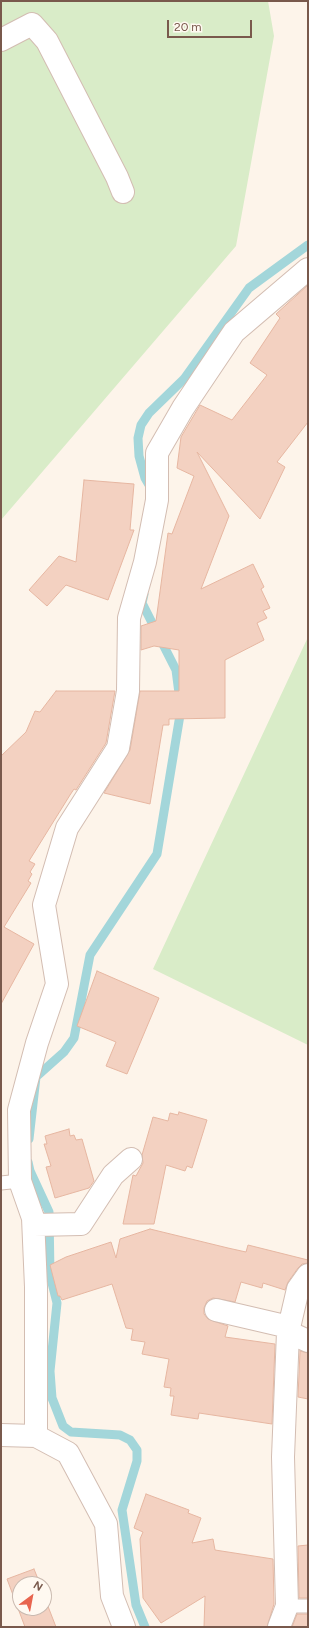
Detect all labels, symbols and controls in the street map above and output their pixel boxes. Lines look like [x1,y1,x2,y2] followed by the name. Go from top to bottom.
[169,12,254,38] scale bar
[174,20,202,34] text: 20 m
[12,1576,52,1616] north arrow
[31,1578,45,1594] text: N

